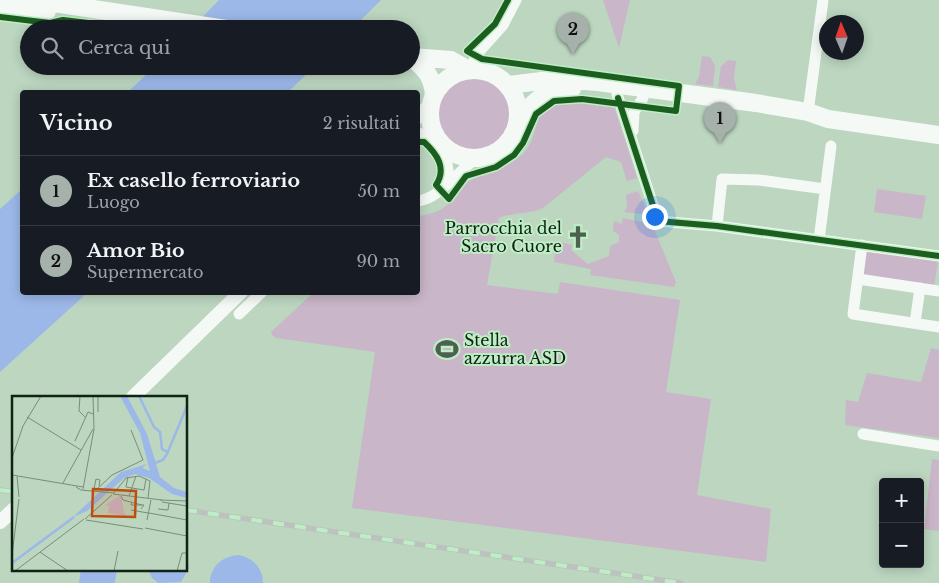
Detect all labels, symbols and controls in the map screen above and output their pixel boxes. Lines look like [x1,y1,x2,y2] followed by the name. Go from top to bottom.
[557,13,589,54] pin: 2
[819,15,864,60] north arrow
[20,20,420,75] search box
[38,34,66,62] icon: search
[78,36,171,59] text: Cerca qui
[704,102,736,143] pin: 1
[40,110,113,136] text: Vicino
[323,113,400,133] text: 2 risultati
[87,169,300,192] text: Ex casello ferroviario
[53,181,59,201] text: 1
[358,181,400,201] text: 50 m
[87,192,140,212] text: Luogo
[642,204,668,230] your location
[445,218,562,256] place label: Parrocchia del Sacro Cuore
[565,224,591,250] church icon: Parrocchia del Sacro Cuore
[87,239,185,262] text: Amor Bio
[51,251,61,271] text: 2
[357,251,400,271] text: 90 m
[87,262,203,282] text: Supermercato
[464,330,566,368] place label: Stella azzurra ASD
[434,336,460,362] sports icon: Stella azzurra ASD
[12,396,188,570] inset map
[879,478,924,568] map controls
[879,478,924,523] button: +
[879,523,924,568] button: −

